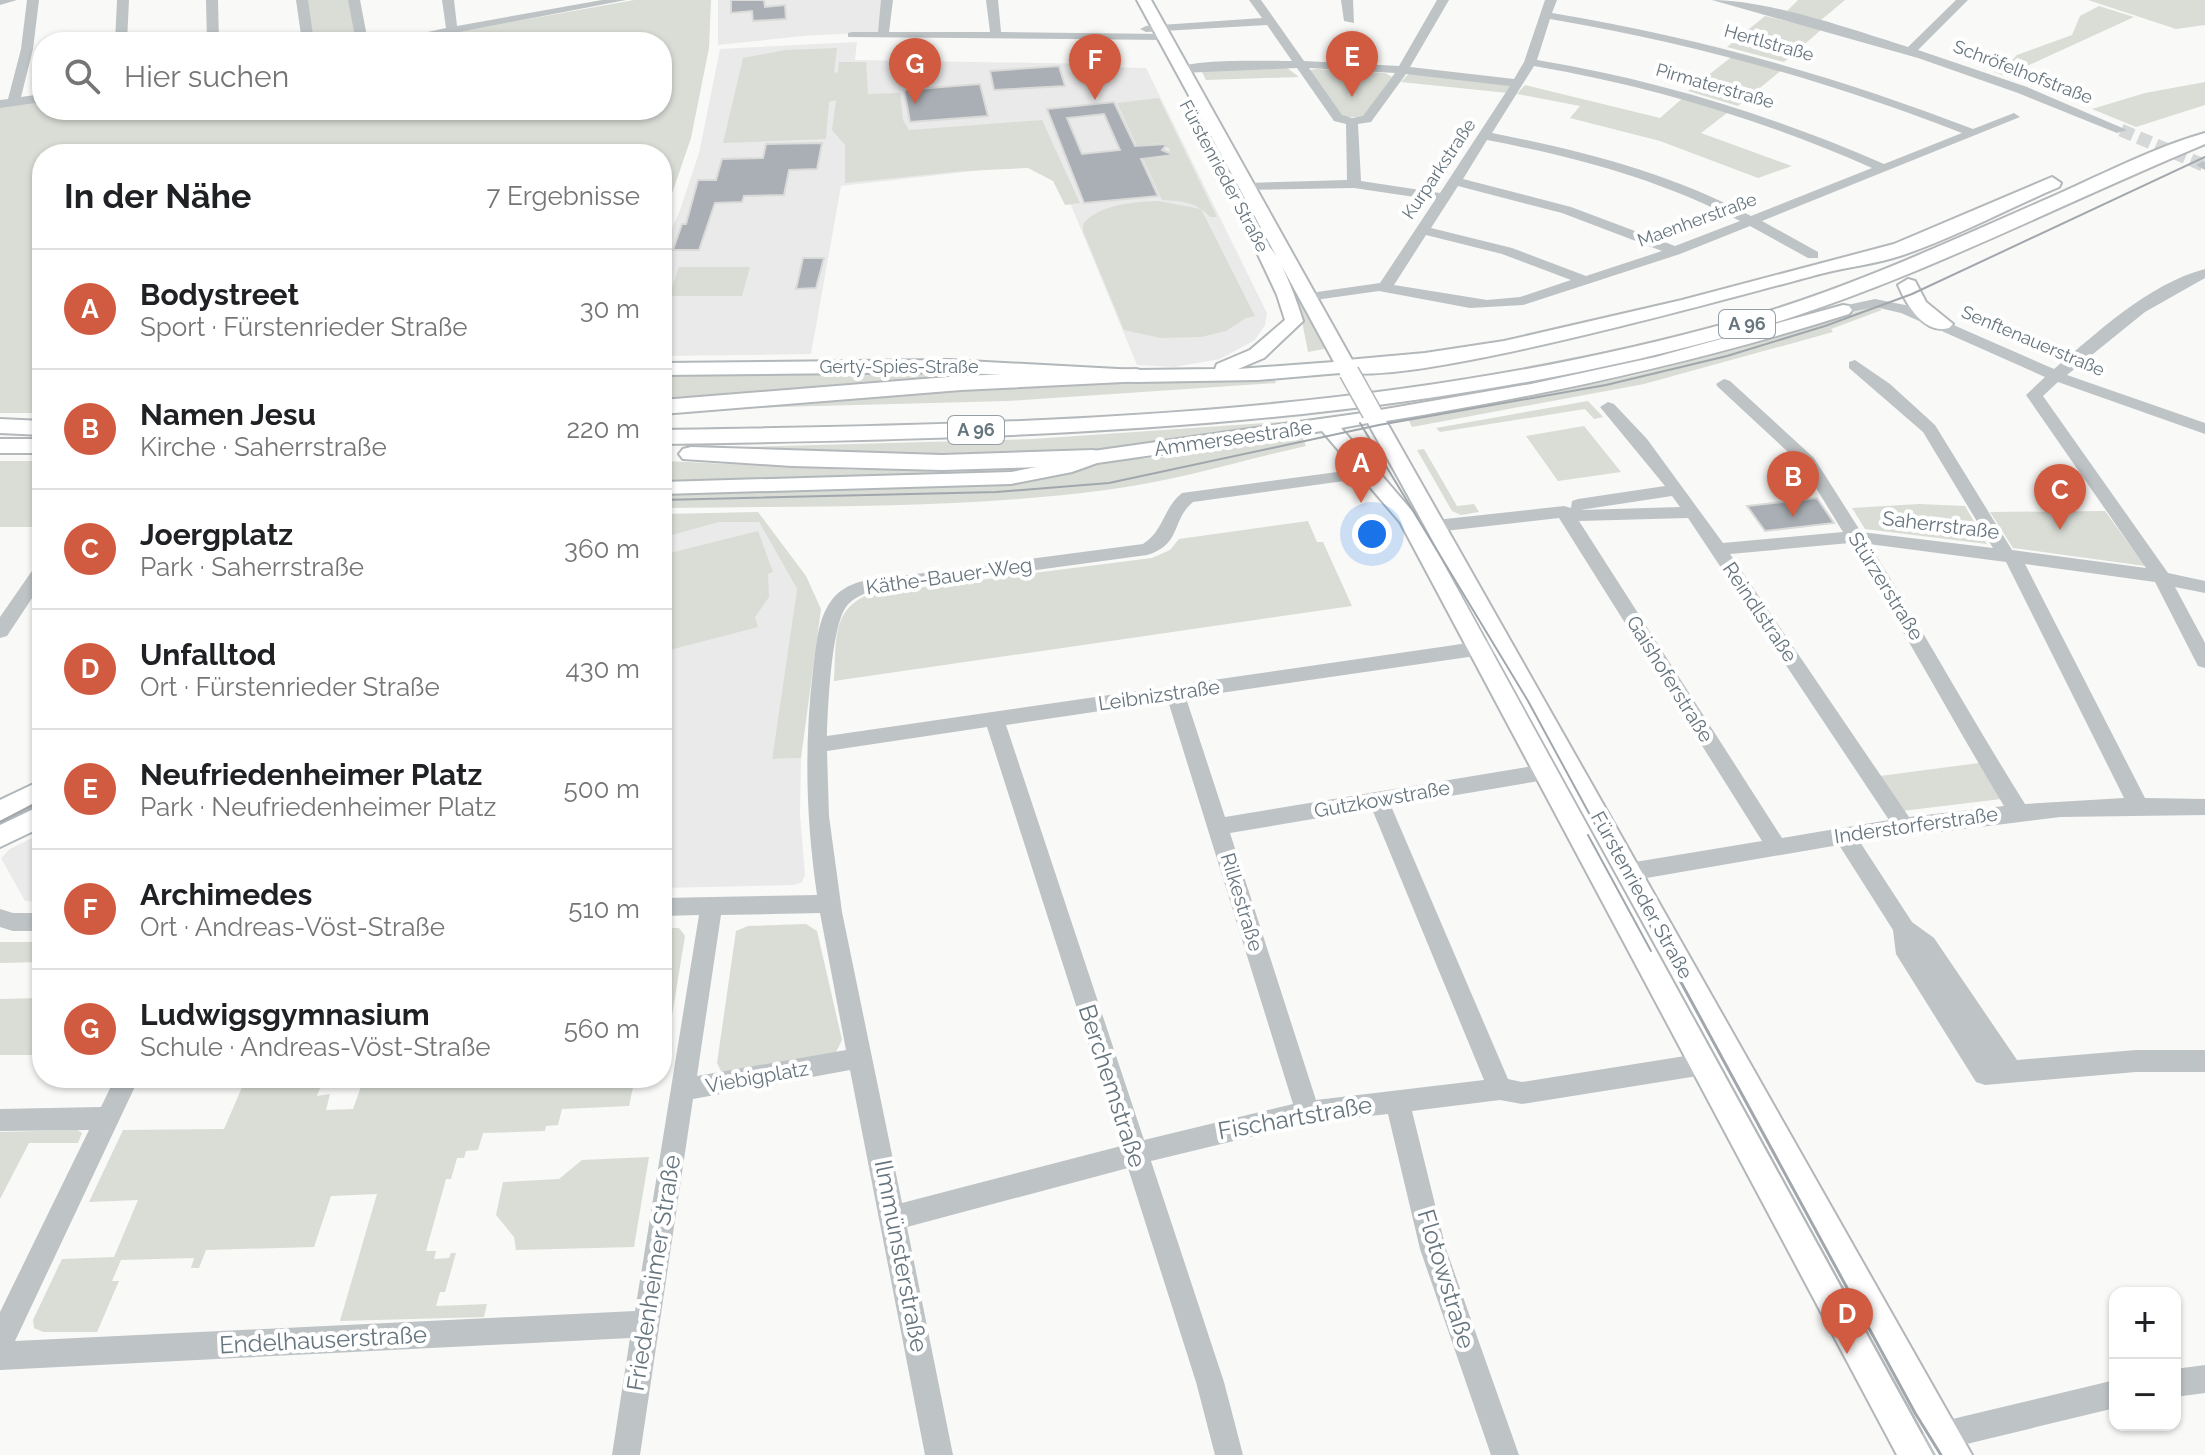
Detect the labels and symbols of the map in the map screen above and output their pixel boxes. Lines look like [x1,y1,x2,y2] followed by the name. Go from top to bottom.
[1722,20,1817,65] street label: Hertlstraße
[1326,31,1378,97] pin: E
[1069,34,1121,100] pin: F
[1951,35,2096,108] street label: Schröfelhofstraße
[889,38,941,104] pin: G
[1654,59,1777,113] street label: Pirmaterstraße
[1175,96,1274,256] street label: Fürstenrieder Straße
[1397,114,1480,223] street label: Kurparkstraße
[1634,188,1760,251] street label: Maenherstraße
[1958,301,2108,380] street label: Senftenauerstraße
[1719,310,1775,338] road number: A 96
[819,356,979,377] street label: Gerty-Spies-Straße
[1153,415,1314,461] street label: Ammerseestraße
[948,416,1004,444] road number: A 96
[1335,437,1387,503] pin: A
[1767,451,1819,517] pin: B
[2034,464,2086,530] pin: C
[1881,506,2001,544] street label: Saherrstraße
[1352,514,1392,554] your location
[1843,528,1929,645] street label: Stürzerstraße
[864,552,1034,600] street label: Käthe-Bauer-Weg
[1718,557,1802,667] street label: Reindlstraße
[1621,611,1719,747] street label: Gaishoferstraße
[1097,675,1222,715] street label: Leibnizstraße
[1312,775,1452,823] street label: Gutzkowstraße
[1833,802,2000,848] street label: Inderstorferstraße
[1586,807,1698,983] street label: Fürstenrieder Straße
[1216,850,1268,954] street label: Rilkestraße
[1072,1001,1153,1171] street label: Berchemstraße
[704,1056,810,1098] street label: Viebigplatz
[1216,1090,1374,1145] street label: Fischartstraße
[621,1153,686,1393] street label: Friedenheimer Straße
[869,1157,934,1354] street label: Ilmmünsterstraße
[1412,1206,1481,1352] street label: Flotowstraße
[1821,1288,1873,1354] pin: D
[218,1320,428,1359] street label: Endelhauserstraße

